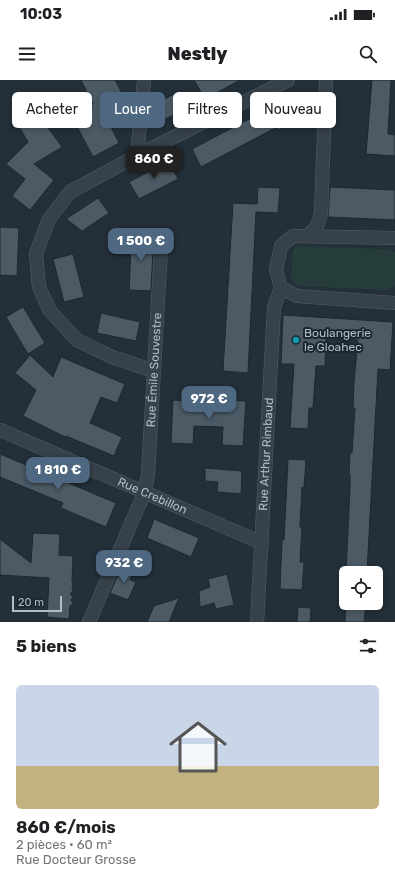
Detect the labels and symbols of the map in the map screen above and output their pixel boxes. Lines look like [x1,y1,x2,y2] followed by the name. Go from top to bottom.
[126,146,182,180] pin: 860 €
[104,228,178,262] pin: 1 500 €
[144,312,164,428] street label: Rue Émile Souvestre
[304,326,371,354] place label: Boulangerie le Gloahec
[291,335,301,345] marker: Boulangerie le Gloahec
[181,386,237,420] pin: 972 €
[256,397,276,511] street label: Rue Arthur Rimbaud
[21,457,95,491] pin: 1 810 €
[116,475,189,517] street label: Rue Crebillon
[96,550,152,584] pin: 932 €
[12,594,62,613] scale bar

